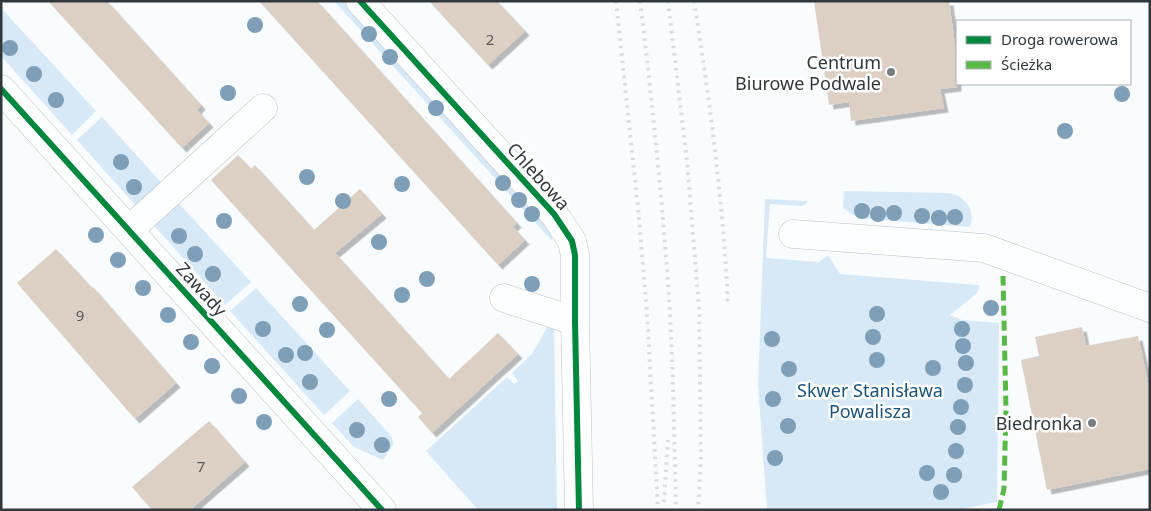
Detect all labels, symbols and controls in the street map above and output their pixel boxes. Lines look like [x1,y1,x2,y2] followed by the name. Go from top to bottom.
[956,20,1131,85] legend
[486,29,494,49] house number: 2
[1001,29,1118,49] text: Droga rowerowa
[735,50,881,95] place label: Centrum Biurowe Podwale
[1001,54,1052,74] text: Ścieżka
[885,66,897,78] marker: Centrum Biurowe Podwale
[502,137,576,215] street label: Chlebowa
[171,257,233,322] street label: Zawady
[76,305,84,325] house number: 9
[797,378,943,423] park label: Skwer Stanisława Powalisza
[996,411,1082,435] place label: Biedronka
[1086,417,1098,429] marker: Biedronka
[197,456,205,476] house number: 7

